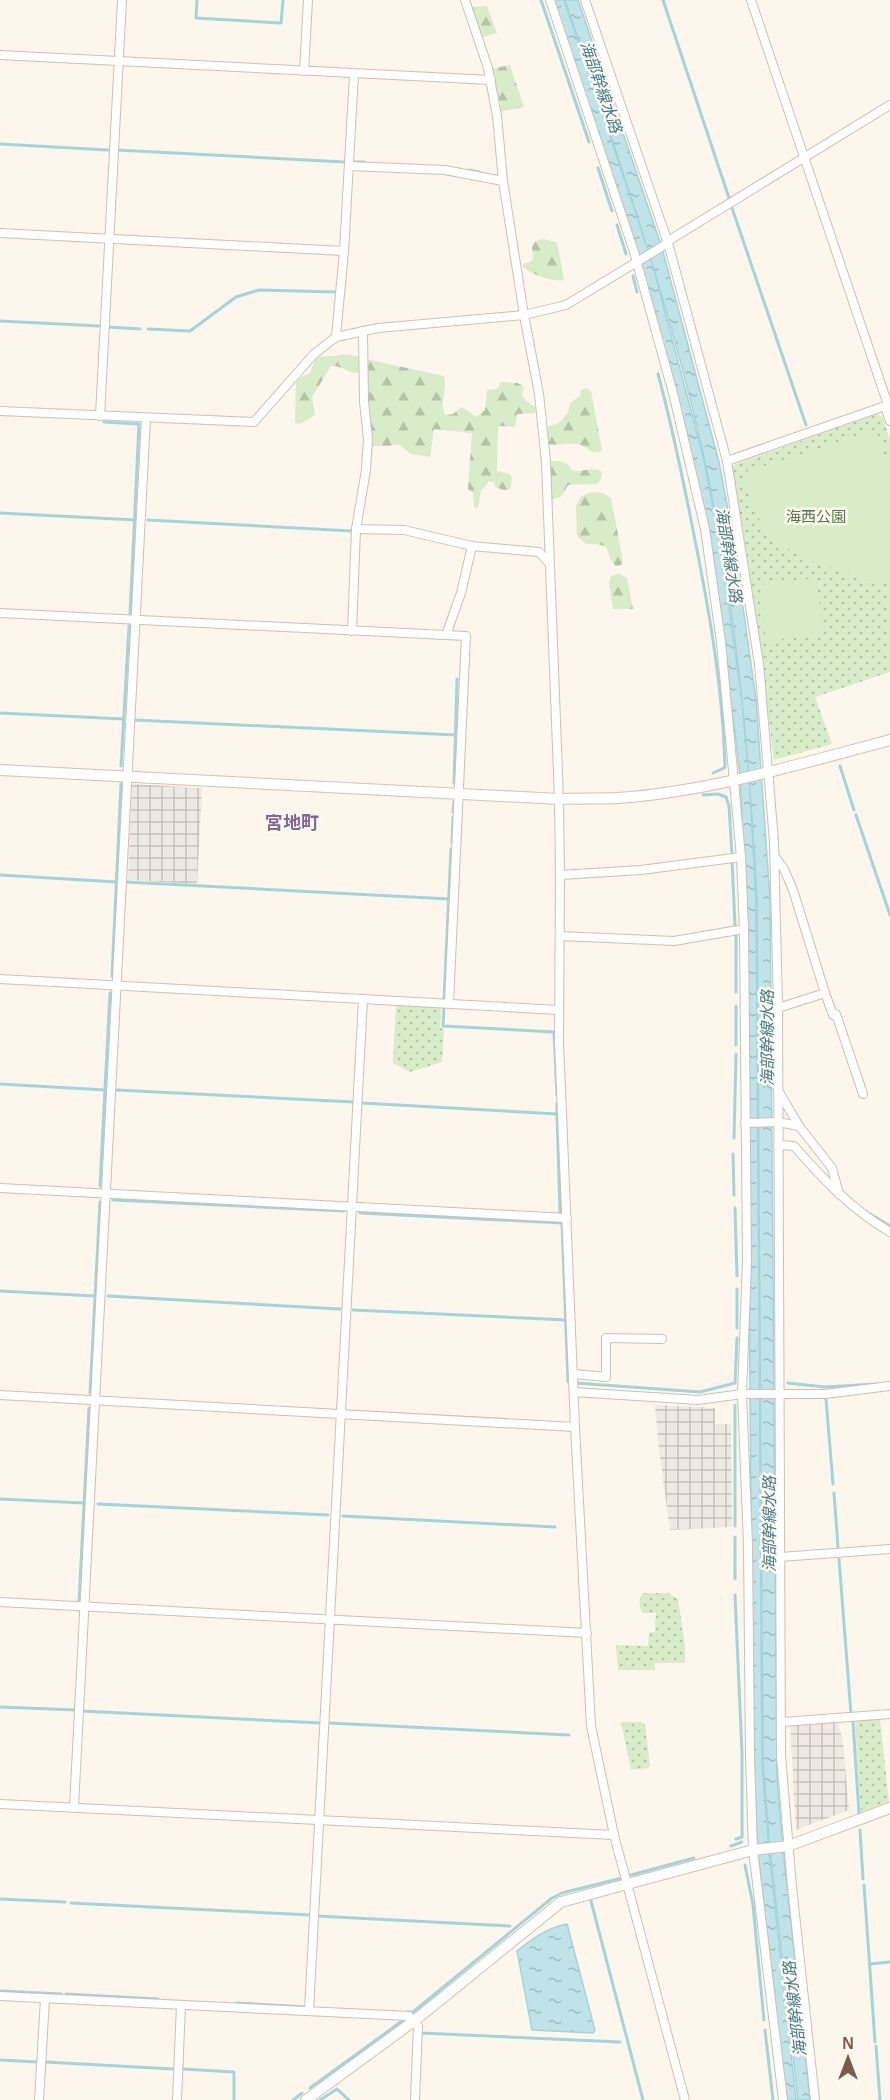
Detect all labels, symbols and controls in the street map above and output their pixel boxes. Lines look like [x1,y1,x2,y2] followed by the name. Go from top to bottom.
[577,39,625,137] water label: 海部幹線水路
[713,506,745,606] water label: 海部幹線水路
[786,508,846,525] park label: 海西公園
[265,813,319,833] district label: 宮地町
[759,988,776,1086] water label: 海部幹線水路
[761,1474,778,1572] water label: 海部幹線水路
[780,1958,809,2058] water label: 海部幹線水路
[818,2028,878,2088] north arrow
[842,2035,854,2052] text: N

